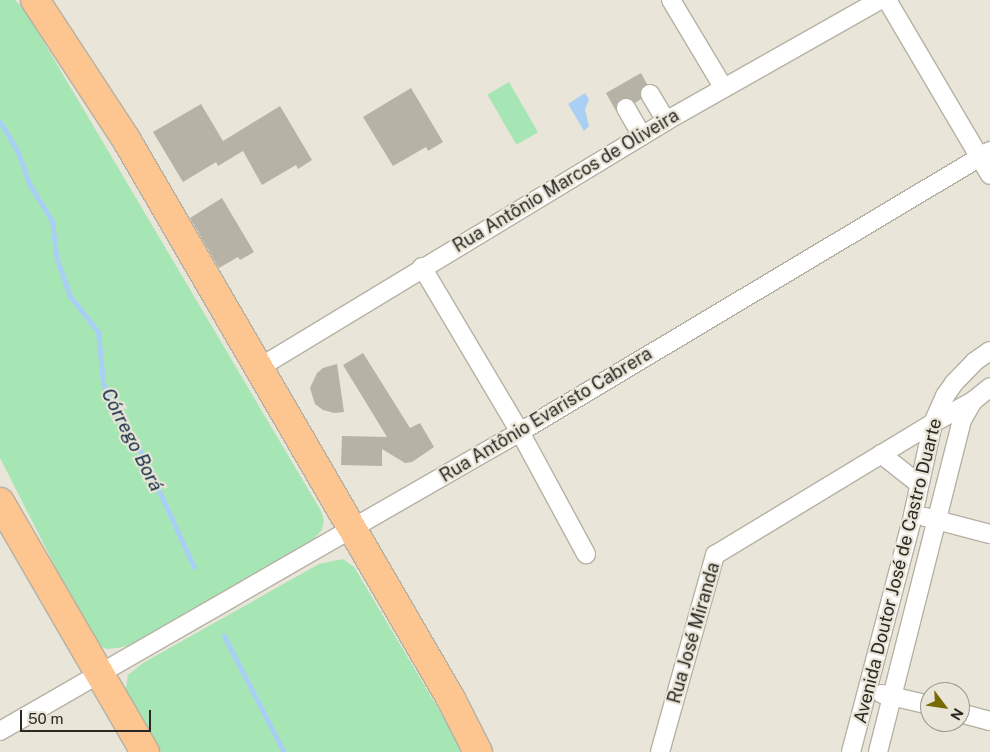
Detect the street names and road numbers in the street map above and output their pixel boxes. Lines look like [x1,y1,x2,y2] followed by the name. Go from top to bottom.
[449,105,683,257] street label: Rua Antônio Marcos de Oliveira
[436,343,656,487] street label: Rua Antônio Evaristo Cabrera
[849,416,947,726] street label: Avenida Doutor José de Castro Duarte
[664,560,724,706] street label: Rua José Miranda

